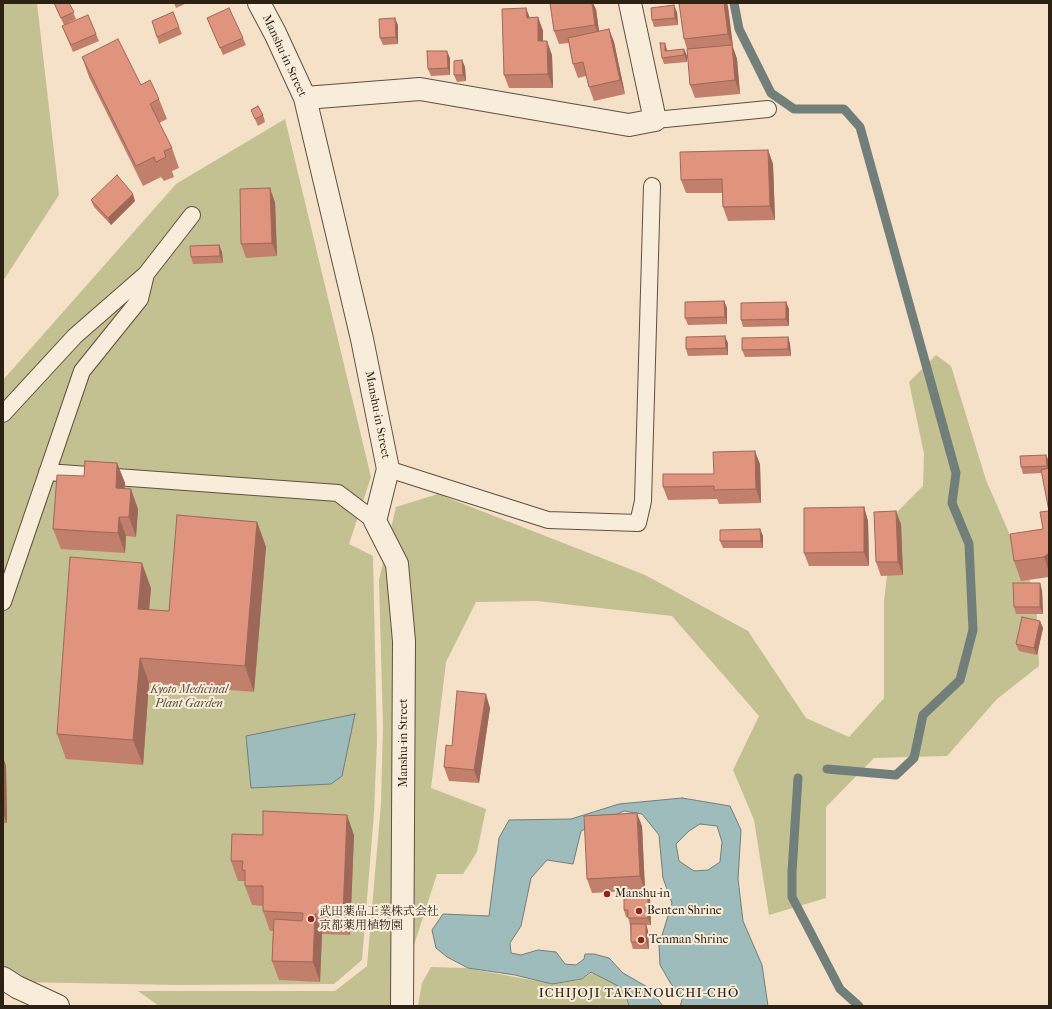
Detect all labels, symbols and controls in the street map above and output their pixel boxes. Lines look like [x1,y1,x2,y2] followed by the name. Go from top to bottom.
[259,13,309,99] street label: Manshu-in Street
[361,370,393,460] street label: Manshu-in Street
[150,683,228,711] park label: Kyoto Medicinal Plant Garden
[397,698,411,788] street label: Manshu-in Street
[615,887,670,901] place label: Manshu-in
[602,889,612,899] marker: Manshu-in
[647,904,722,918] place label: Benten Shrine
[319,905,439,933] place label: 武田薬品工業株式会社 京都薬用植物園
[634,906,644,916] marker: Benten Shrine
[306,914,316,924] marker: 武田薬品工業株式会社 京都薬用植物園
[649,933,728,947] place label: Tenman Shrine
[636,935,646,945] marker: Tenman Shrine
[539,986,739,1002] district label: ICHIJOJI TAKENOUCHI-CHŌ

